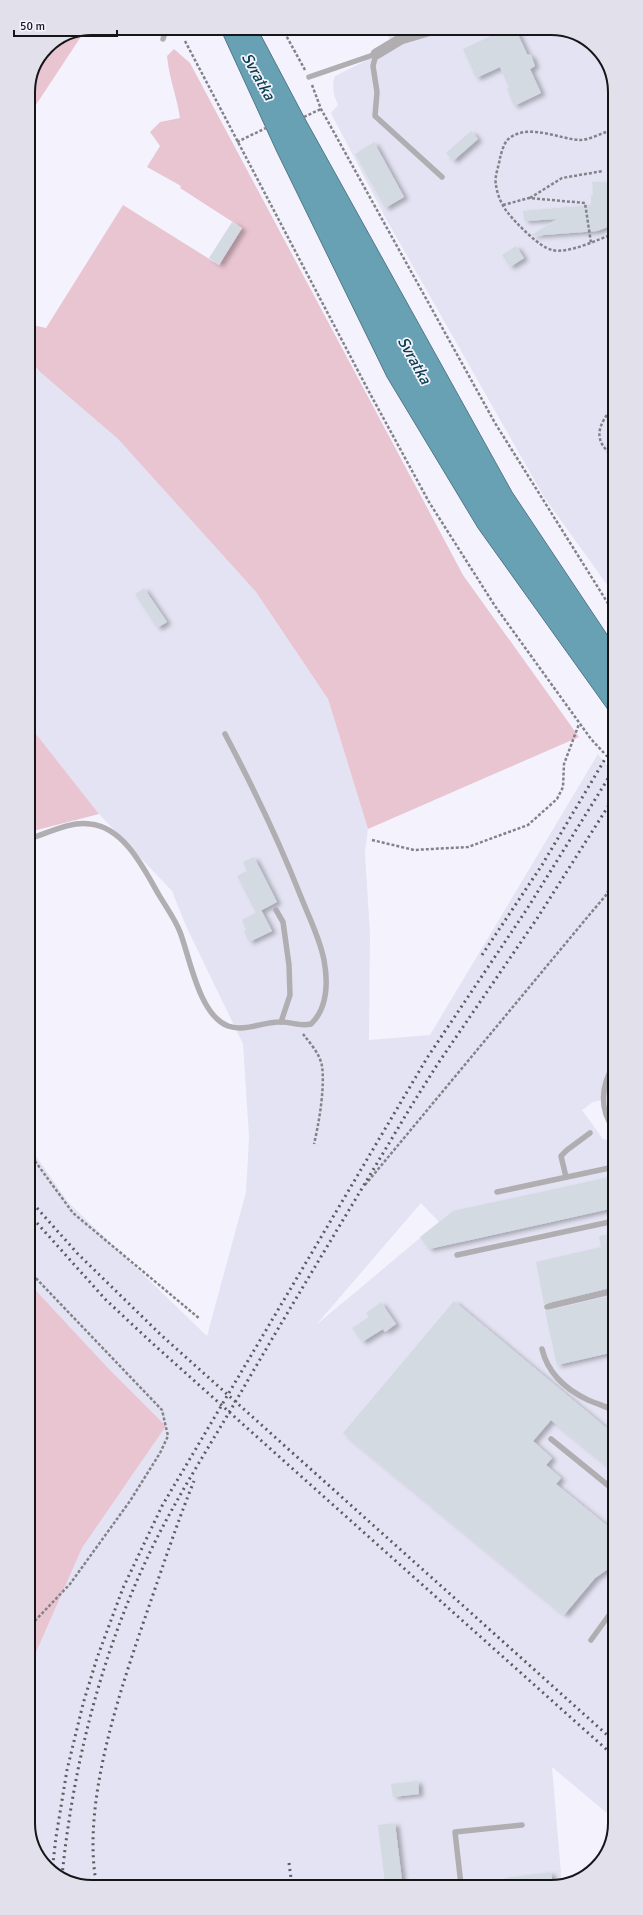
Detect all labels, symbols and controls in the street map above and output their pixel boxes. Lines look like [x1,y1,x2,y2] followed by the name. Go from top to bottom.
[14,12,117,38] scale bar
[20,19,45,34] text: 50 m
[237,49,280,105] water label: Svratka
[393,333,436,389] water label: Svratka

